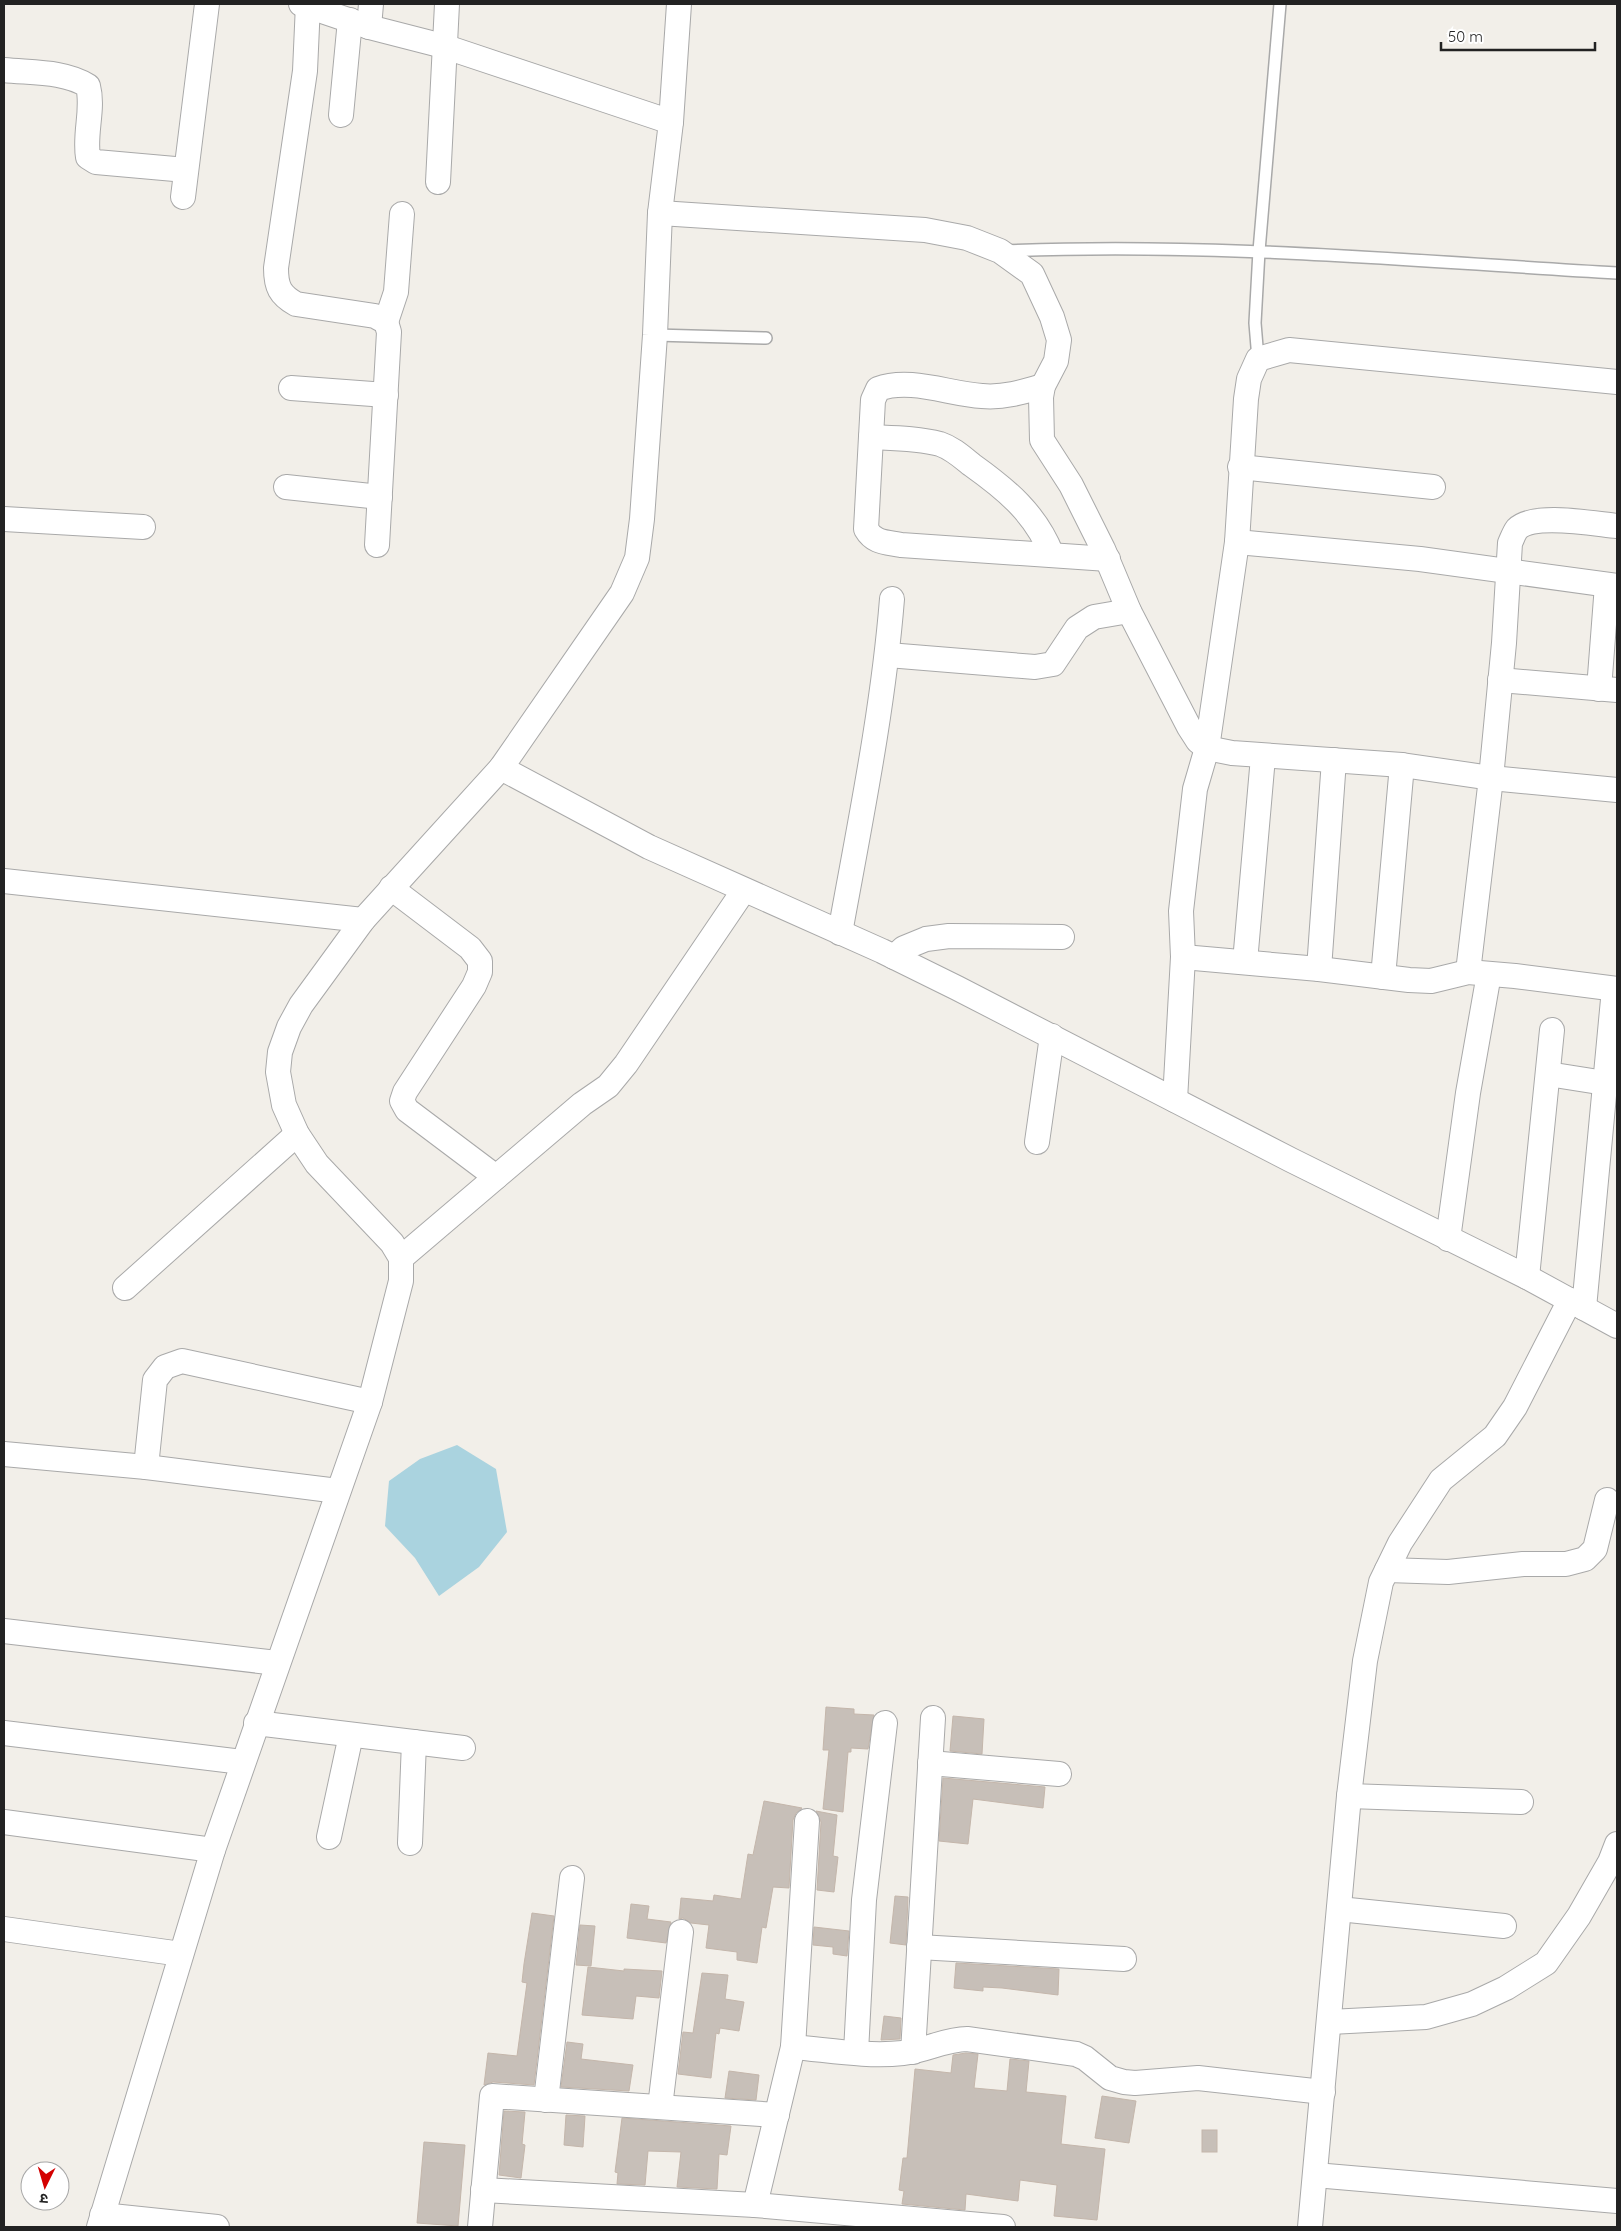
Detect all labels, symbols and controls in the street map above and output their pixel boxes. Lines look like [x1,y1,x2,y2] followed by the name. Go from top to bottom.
[1441,20,1595,52] scale bar
[1448,27,1483,46] text: 50 m
[20,2161,70,2211] north arrow
[38,2190,49,2208] text: उ

